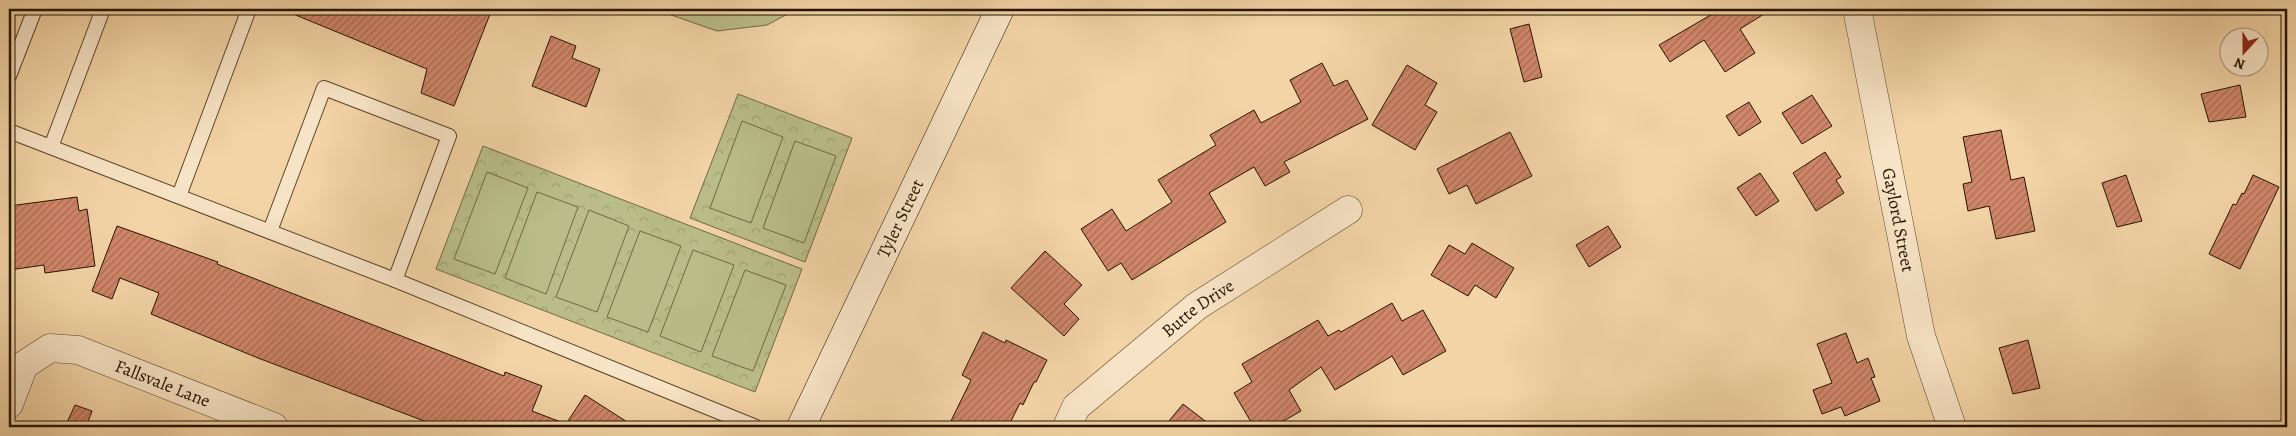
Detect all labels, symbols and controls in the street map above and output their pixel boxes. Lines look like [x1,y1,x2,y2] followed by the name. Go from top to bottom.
[2218,28,2268,78] north arrow
[2231,53,2248,74] text: N
[1876,166,1920,274] street label: Gaylord Street
[871,175,929,262] street label: Tyler Street
[1156,273,1239,343] street label: Butte Drive
[112,354,214,413] street label: Fallsvale Lane

